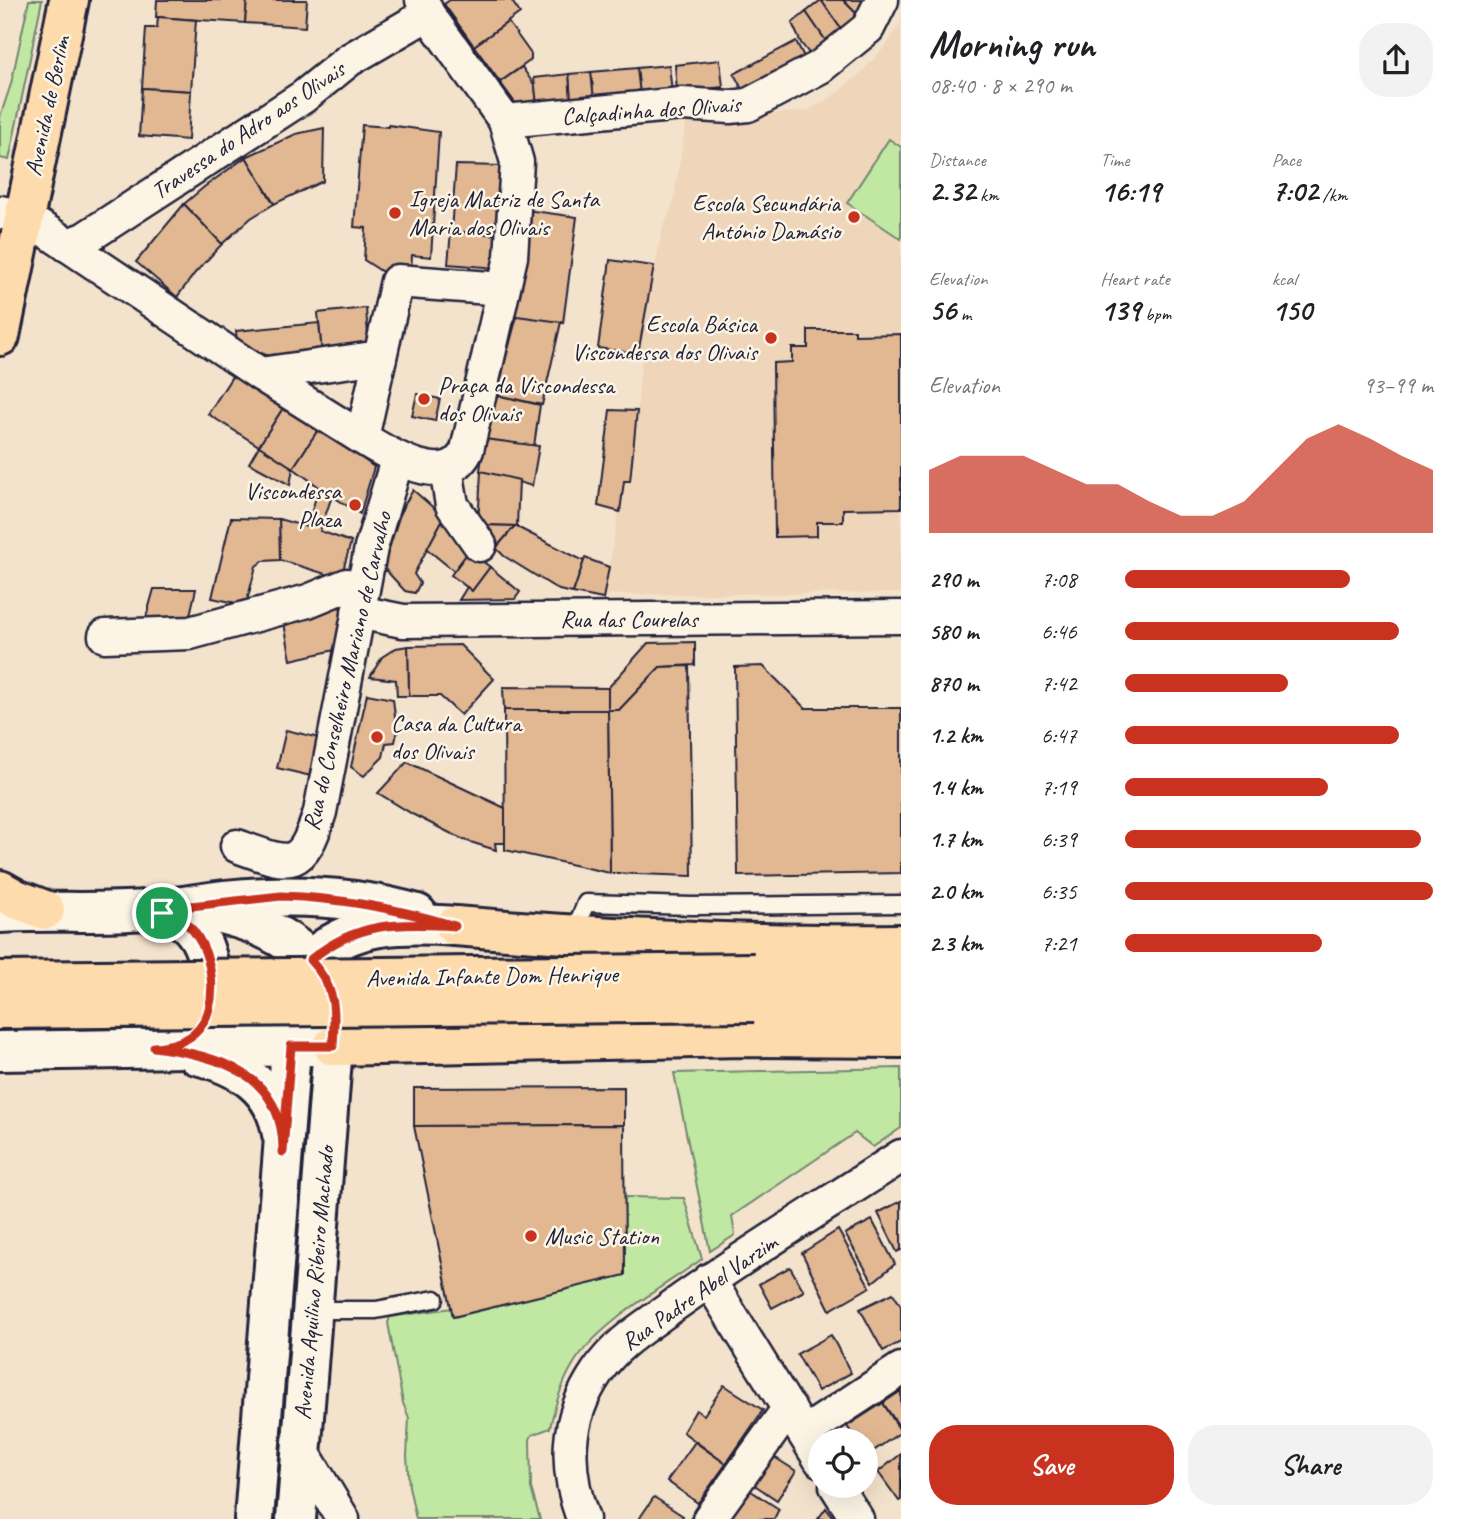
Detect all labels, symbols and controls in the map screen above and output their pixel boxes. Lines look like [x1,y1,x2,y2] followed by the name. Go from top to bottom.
[929,21,1095,68] text: Morning run
[1359,23,1433,97] button: share
[18,31,77,179] street label: Avenida de Berlim
[145,53,352,206] street label: Travessa do Adro aos Olivais
[929,71,1072,100] text: 08:40 · 8 × 290 m
[561,89,743,131] street label: Calçadinha dos Olivais
[929,148,986,172] text: Distance
[1100,148,1129,172] text: Time
[1272,148,1301,172] text: Pace
[929,172,975,210] text: 2.32
[1100,172,1161,210] text: 16:19
[1272,172,1318,210] text: 7:02
[975,183,999,207] text: km
[1318,183,1347,207] text: /km
[409,184,600,242] place label: Igreja Matriz de Santa Maria dos Olivais
[692,188,843,246] place label: Escola Secundária António Damásio
[387,205,403,221] marker: Igreja Matriz de Santa Maria dos Olivais
[846,209,862,225] marker: Escola Secundária António Damásio
[929,267,987,291] text: Elevation
[1100,267,1170,291] text: Heart rate
[1272,267,1297,291] text: kcal
[929,291,956,329] text: 56
[1100,291,1140,329] text: 139
[1272,291,1312,329] text: 150
[956,302,971,326] text: m
[1140,302,1171,326] text: bpm
[572,309,759,367] place label: Escola Básica Viscondessa dos Olivais
[763,330,779,346] marker: Escola Básica Viscondessa dos Olivais
[438,370,616,428] place label: Praça da Viscondessa dos Olivais
[929,371,1000,400] text: Elevation
[1363,371,1433,400] text: 93–99 m
[416,391,432,407] marker: Praça da Viscondessa dos Olivais
[245,476,343,534] place label: Viscondessa Plaza
[347,497,363,513] marker: Viscondessa Plaza
[296,507,399,833] street label: Rua do Conselheiro Mariano de Carvalho
[929,565,978,594] text: 290 m
[1041,565,1077,594] text: 7:08
[560,604,700,634] street label: Rua das Courelas
[929,617,978,646] text: 580 m
[1041,617,1077,646] text: 6:46
[929,669,979,698] text: 870 m
[1041,669,1077,698] text: 7:42
[391,708,523,766] place label: Casa da Cultura dos Olivais
[929,721,983,750] text: 1.2 km
[1041,721,1077,750] text: 6:47
[369,729,385,745] marker: Casa da Cultura dos Olivais
[929,773,983,802] text: 1.4 km
[1041,773,1077,802] text: 7:19
[929,825,982,854] text: 1.7 km
[1041,825,1077,854] text: 6:39
[929,877,983,906] text: 2.0 km
[1041,877,1077,906] text: 6:35
[132,883,192,943] pin
[143,894,181,932] icon: arrive
[929,929,983,958] text: 2.3 km
[1041,929,1077,958] text: 7:21
[366,959,620,993] street label: Avenida Infante Dom Henrique
[287,1143,341,1421] street label: Avenida Aquilino Ribeiro Machado
[545,1221,659,1251] place label: Music Station
[615,1226,785,1357] street label: Rua Padre Abel Varzim
[523,1228,539,1244] marker: Music Station
[929,1425,1174,1505] button: Save
[1188,1425,1433,1505] button: Share
[808,1428,878,1498] map controls
[808,1428,878,1498] button: locate

